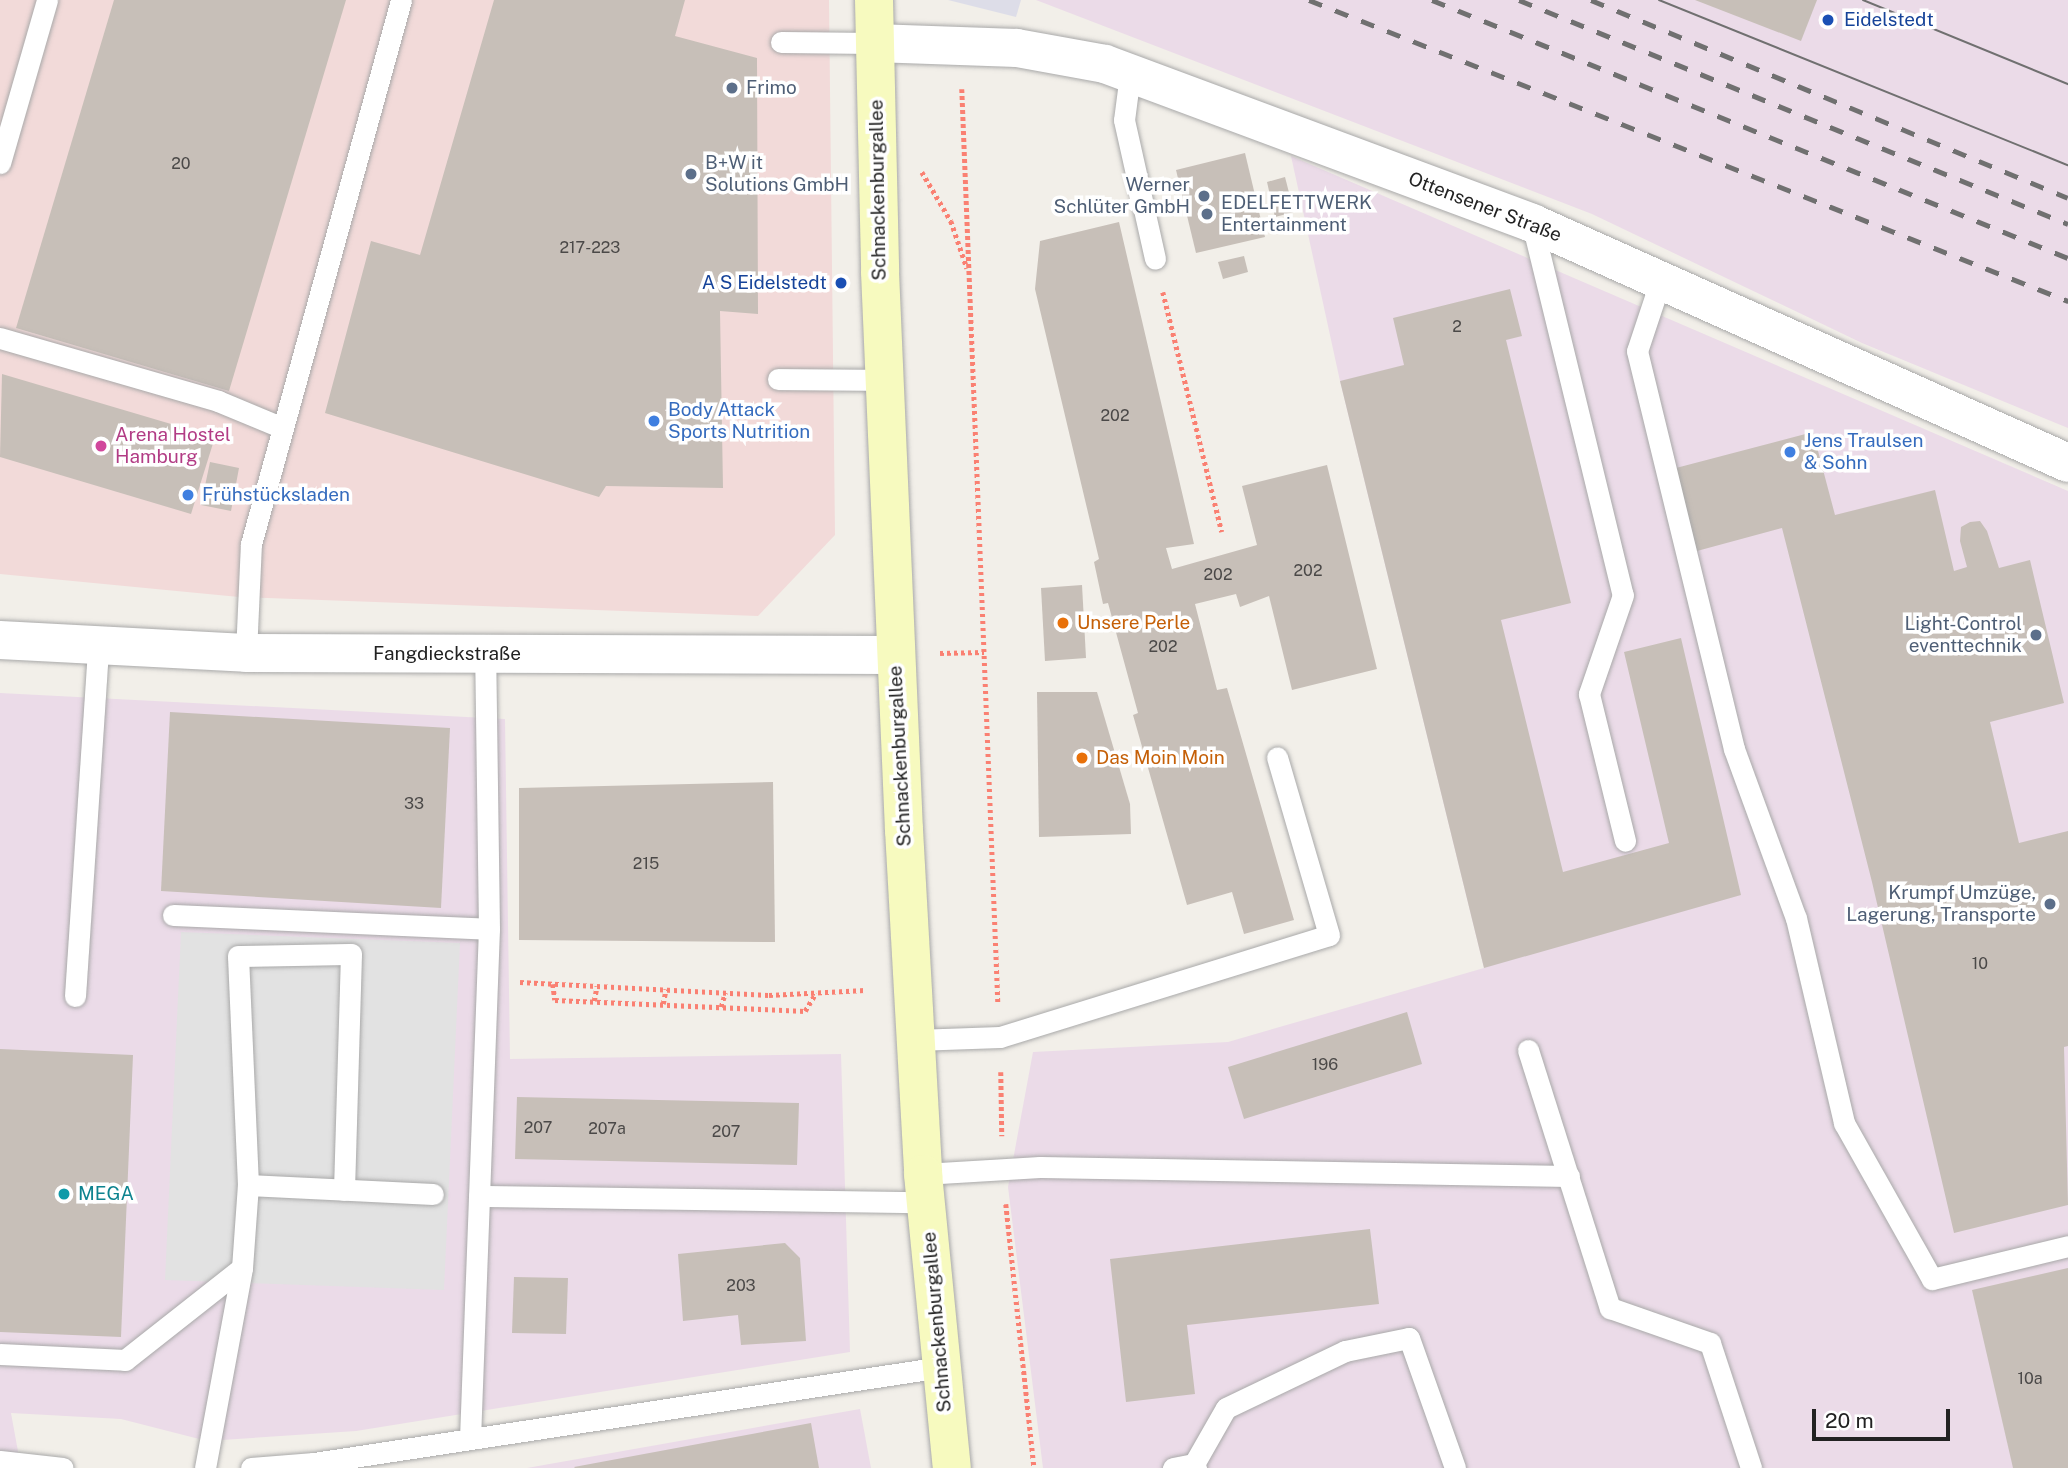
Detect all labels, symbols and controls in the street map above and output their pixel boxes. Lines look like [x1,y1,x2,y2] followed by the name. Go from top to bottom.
[1844,9,1934,31] place label: Eidelstedt
[1818,10,1838,30] marker: Eidelstedt
[746,77,797,99] place label: Frimo
[724,80,740,96] marker: Frimo
[865,99,891,281] street label: Schnackenburgallee
[705,152,849,196] place label: B+W it Solutions GmbH
[171,154,191,174] house number: 20
[683,166,699,182] marker: B+W it Solutions GmbH
[1405,167,1565,247] street label: Ottensener Straße
[1054,174,1190,218] place label: Werner Schlüter GmbH
[1196,188,1212,204] marker: Werner Schlüter GmbH
[1221,192,1372,236] place label: EDELFETTWERK Entertainment
[1199,206,1215,222] marker: EDELFETTWERK Entertainment
[560,238,620,258] house number: 217-223
[702,272,827,294] place label: A S Eidelstedt
[833,275,849,291] marker: A S Eidelstedt
[1452,317,1462,337] house number: 2
[668,399,810,443] place label: Body Attack Sports Nutrition
[1101,406,1129,426] house number: 202
[646,413,662,429] marker: Body Attack Sports Nutrition
[115,424,231,468] place label: Arena Hostel Hamburg
[1804,430,1923,474] place label: Jens Traulsen & Sohn
[93,438,109,454] marker: Arena Hostel Hamburg
[1782,444,1798,460] marker: Jens Traulsen & Sohn
[202,484,350,506] place label: Frühstücksladen
[180,487,196,503] marker: Frühstücksladen
[1294,561,1322,581] house number: 202
[1204,565,1232,585] house number: 202
[1077,612,1190,634] place label: Unsere Perle
[1904,613,2022,657] place label: Light-Control eventtechnik
[1055,615,1071,631] marker: Unsere Perle
[2028,627,2044,643] marker: Light-Control eventtechnik
[1149,637,1177,657] house number: 202
[373,643,521,665] street label: Fangdieckstraße
[884,665,916,847] street label: Schnackenburgallee
[1096,747,1225,769] place label: Das Moin Moin
[1074,750,1090,766] marker: Das Moin Moin
[404,794,424,814] house number: 33
[633,854,659,874] house number: 215
[1846,882,2036,926] place label: Krumpf Umzüge, Lagerung, Transporte
[2042,896,2058,912] marker: Krumpf Umzüge, Lagerung, Transporte
[1972,954,1988,974] house number: 10
[1312,1055,1338,1075] house number: 196
[524,1118,552,1138] house number: 207
[588,1119,626,1139] house number: 207a
[712,1122,740,1142] house number: 207
[78,1183,134,1205] place label: MEGA
[56,1186,72,1202] marker: MEGA
[918,1231,956,1413] street label: Schnackenburgallee
[726,1276,756,1296] house number: 203
[2017,1369,2043,1389] house number: 10a
[1816,1394,1954,1438] scale bar
[1825,1408,1874,1433] text: 20 m

